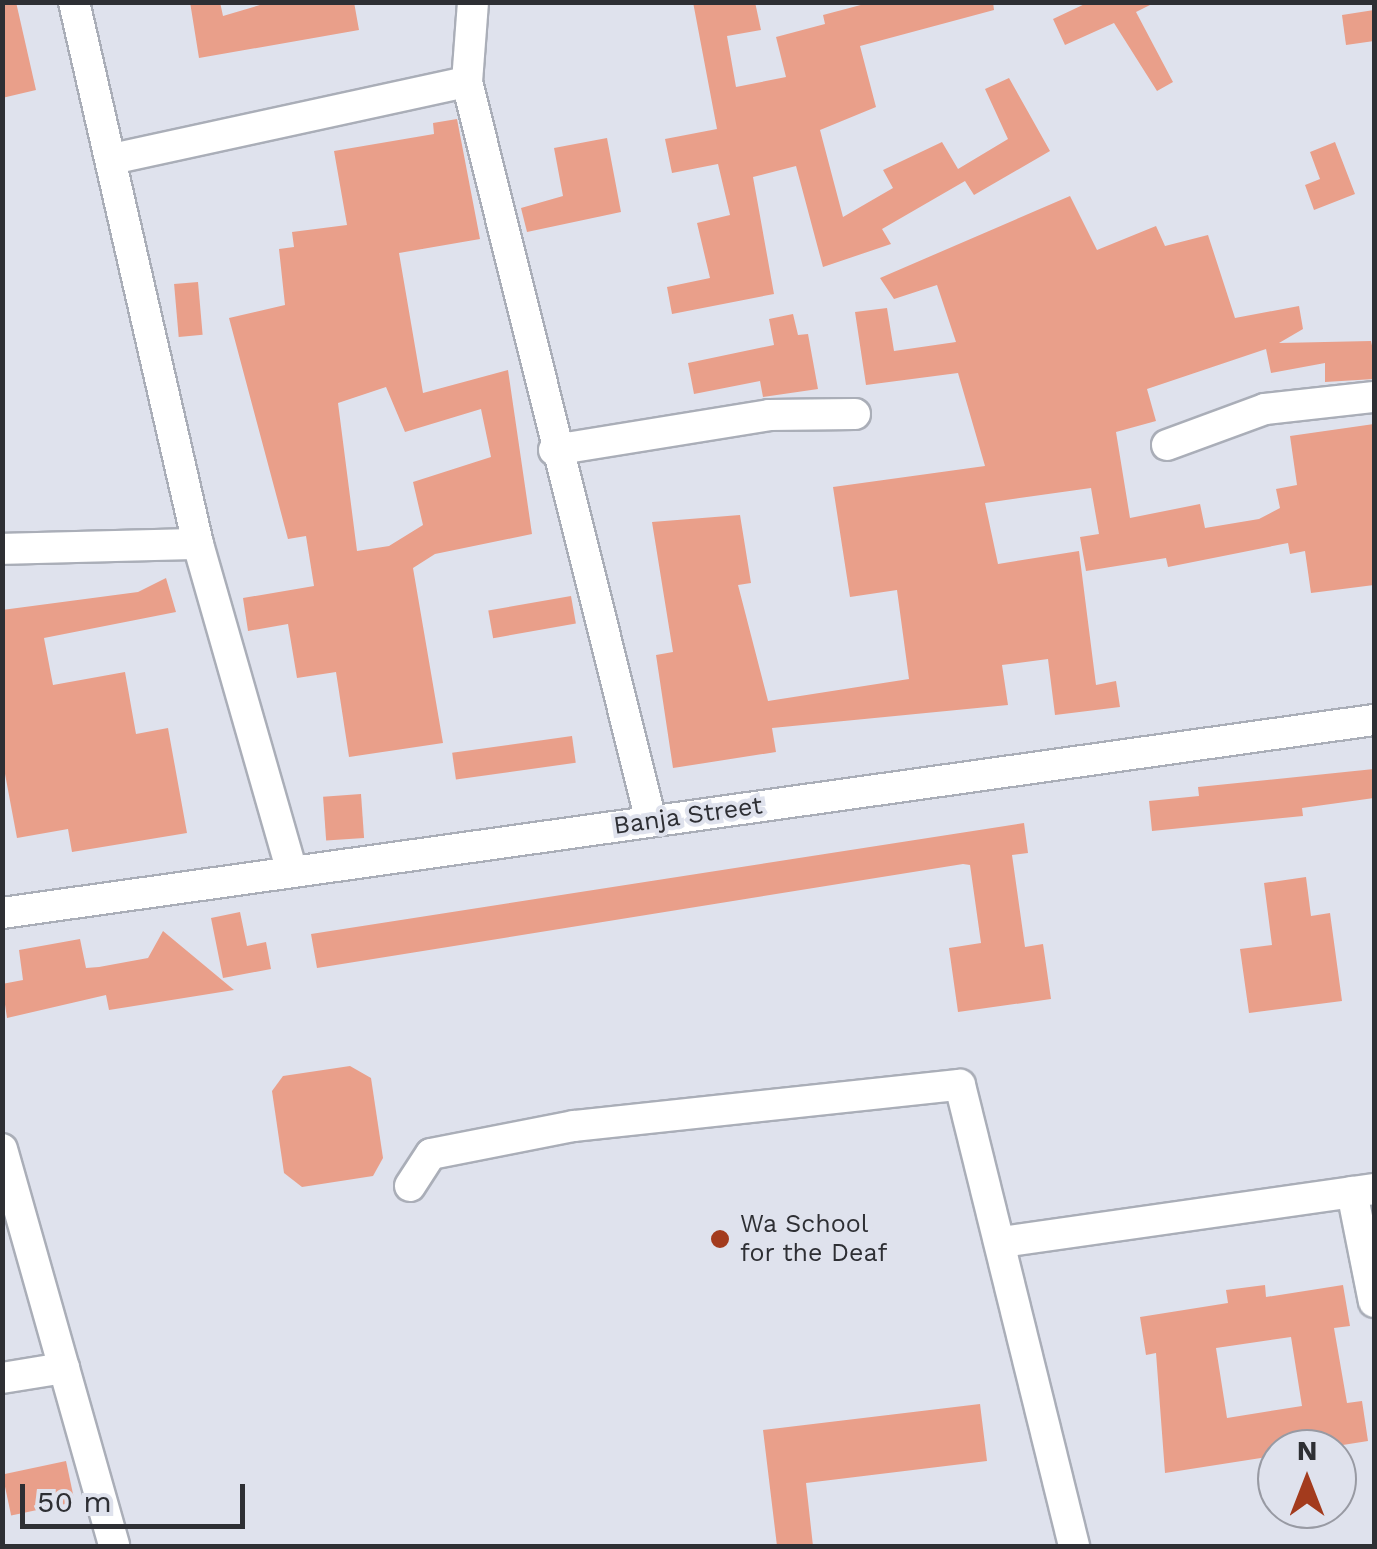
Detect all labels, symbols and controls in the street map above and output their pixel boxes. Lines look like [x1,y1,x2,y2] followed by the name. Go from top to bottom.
[611,791,765,841] street label: Banja Street
[740,1210,888,1269] place label: Wa School for the Deaf
[709,1228,731,1250] marker: Wa School for the Deaf
[1257,1429,1357,1529] north arrow
[1297,1434,1317,1467] text: N
[25,1464,250,1526] scale bar
[37,1484,112,1519] text: 50 m

